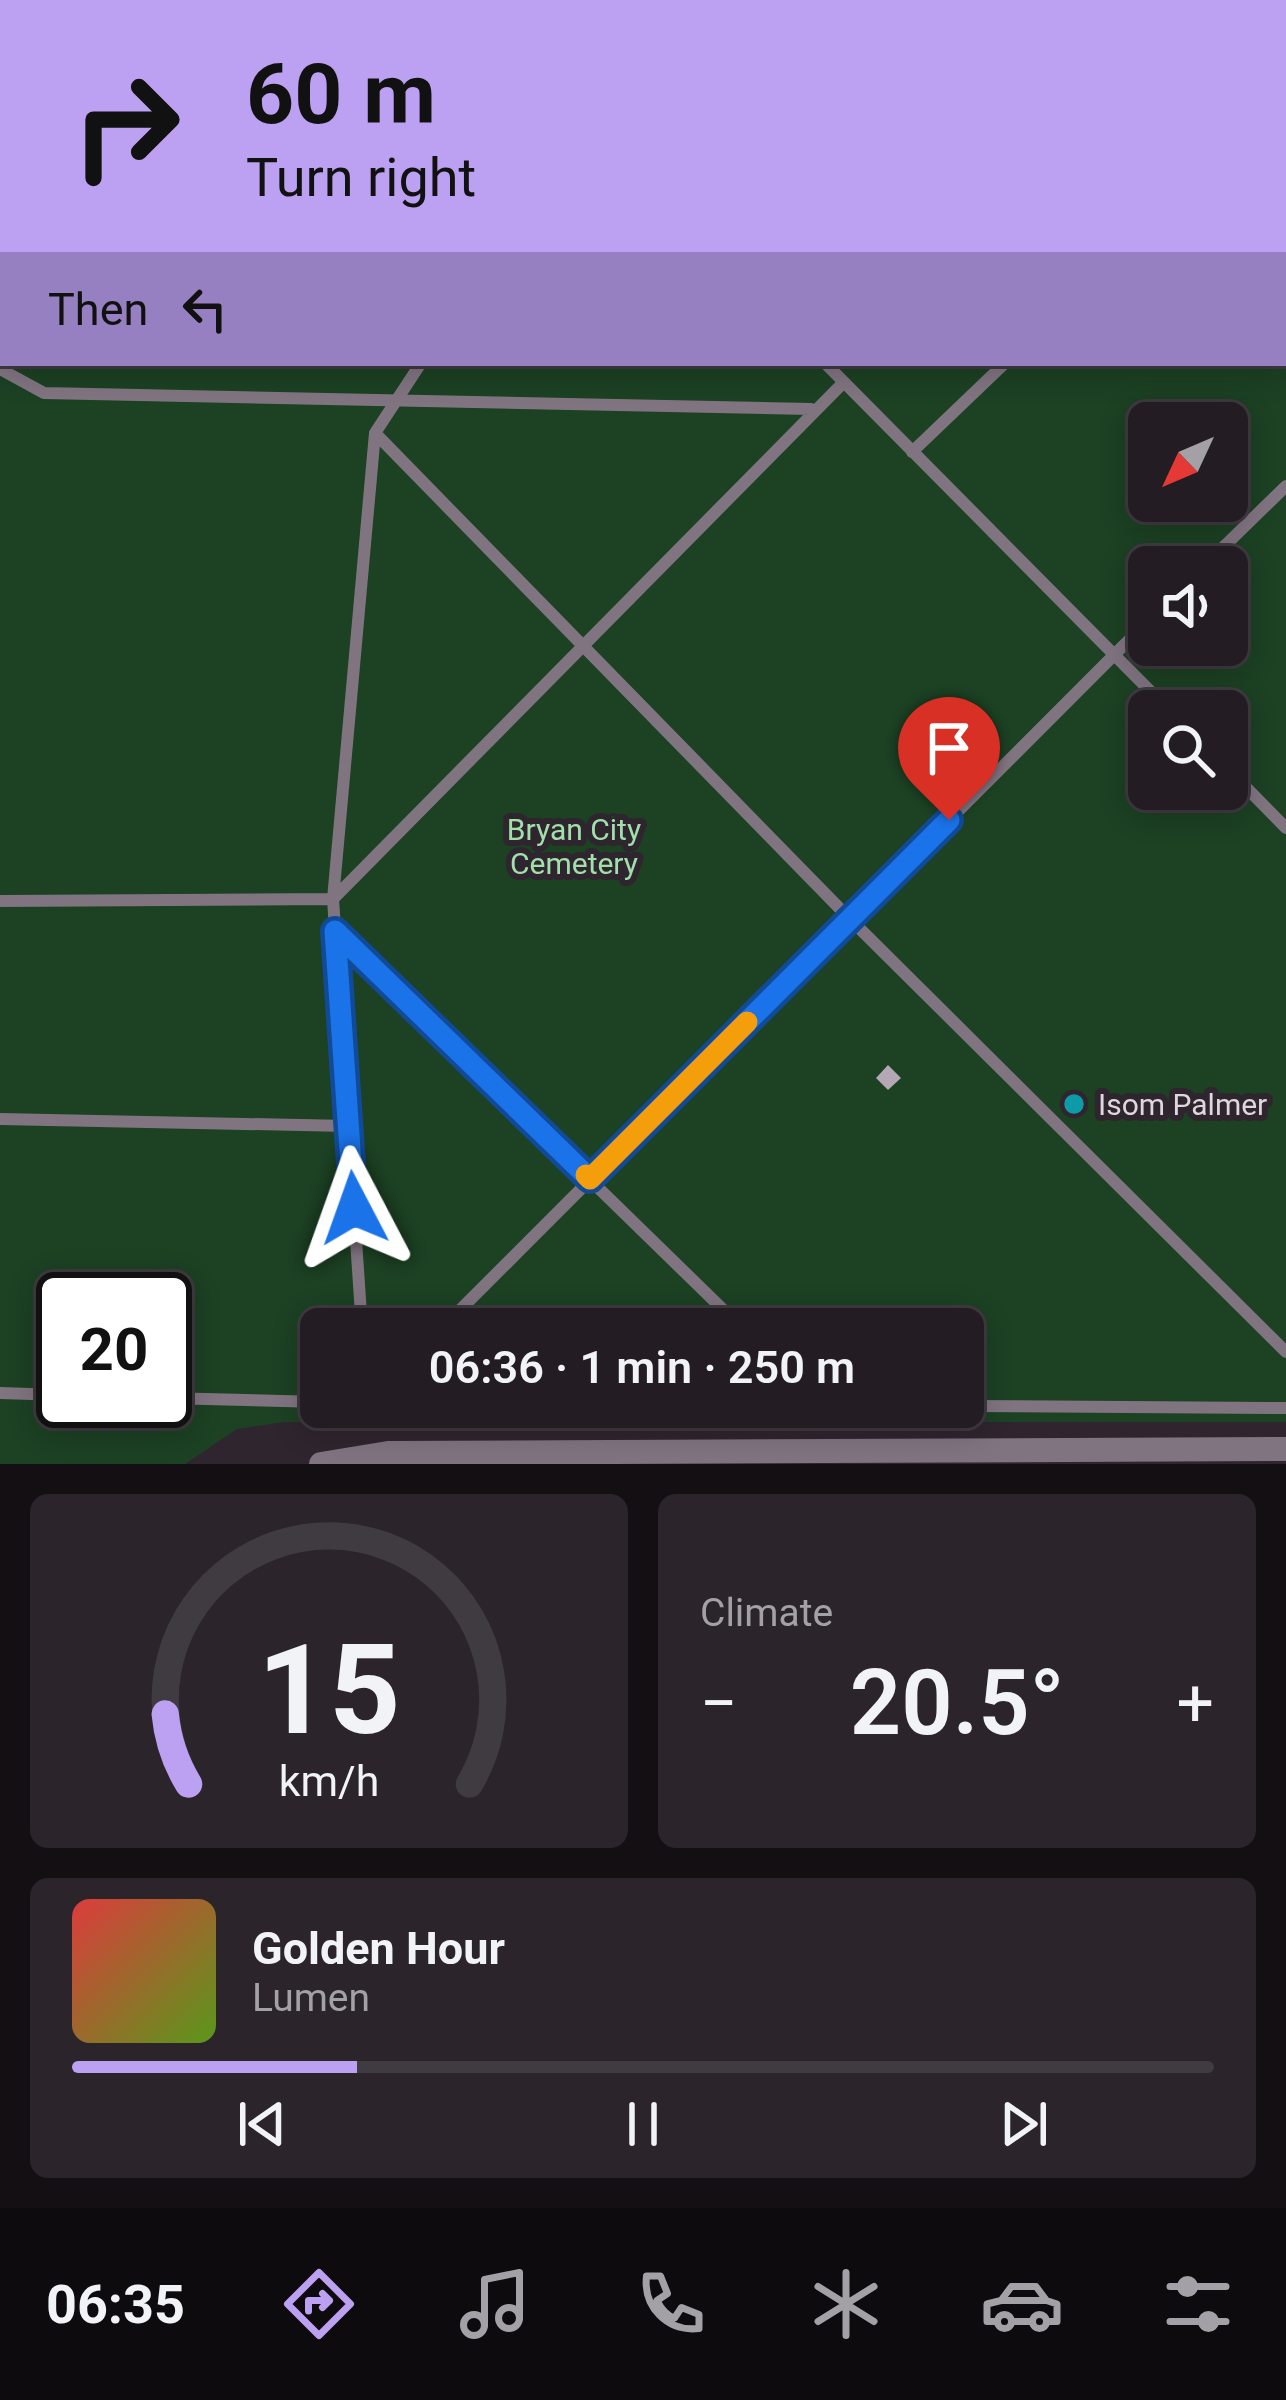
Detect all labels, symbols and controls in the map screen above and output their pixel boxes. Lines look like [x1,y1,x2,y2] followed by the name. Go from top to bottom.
[246,45,436,144] text: 60 m
[48,48,204,204] icon: right
[246,146,476,209] text: Turn right
[172,276,238,342] icon: left
[48,283,148,336] text: Then
[1128,402,1248,522] north arrow
[1128,402,1248,810] map controls
[1128,546,1248,666] button: sound
[1128,690,1248,810] button: search
[898,697,1000,820] pin
[916,715,982,781] icon: arrive
[507,812,641,881] park label: Bryan City Cemetery
[1098,1087,1267,1122] place label: Isom Palmer
[1061,1091,1087,1117] marker: Isom Palmer
[291,1145,417,1271] position arrow
[36,1272,192,1428] speed limit sign: 20
[429,1341,855,1394] text: 06:36 · 1 min · 250 m
[700,1590,833,1636] text: Climate
[257,1617,401,1763] text: 15
[850,1651,1064,1756] text: 20.5°
[700,1665,738,1742] text: −
[1177,1665,1214,1742] text: +
[279,1756,379,1806] text: km/h
[252,1922,505,1975] text: Golden Hour
[252,1975,370,2021] text: Lumen
[229,2091,295,2157] icon: previous
[610,2091,676,2157] icon: pause
[991,2091,1057,2157] icon: next
[277,2262,361,2346] icon: directions
[453,2262,537,2346] icon: music
[629,2262,713,2346] icon: phone
[804,2262,888,2346] icon: climate
[980,2262,1064,2346] icon: car
[1156,2262,1240,2346] icon: filters
[46,2273,185,2336] text: 06:35

